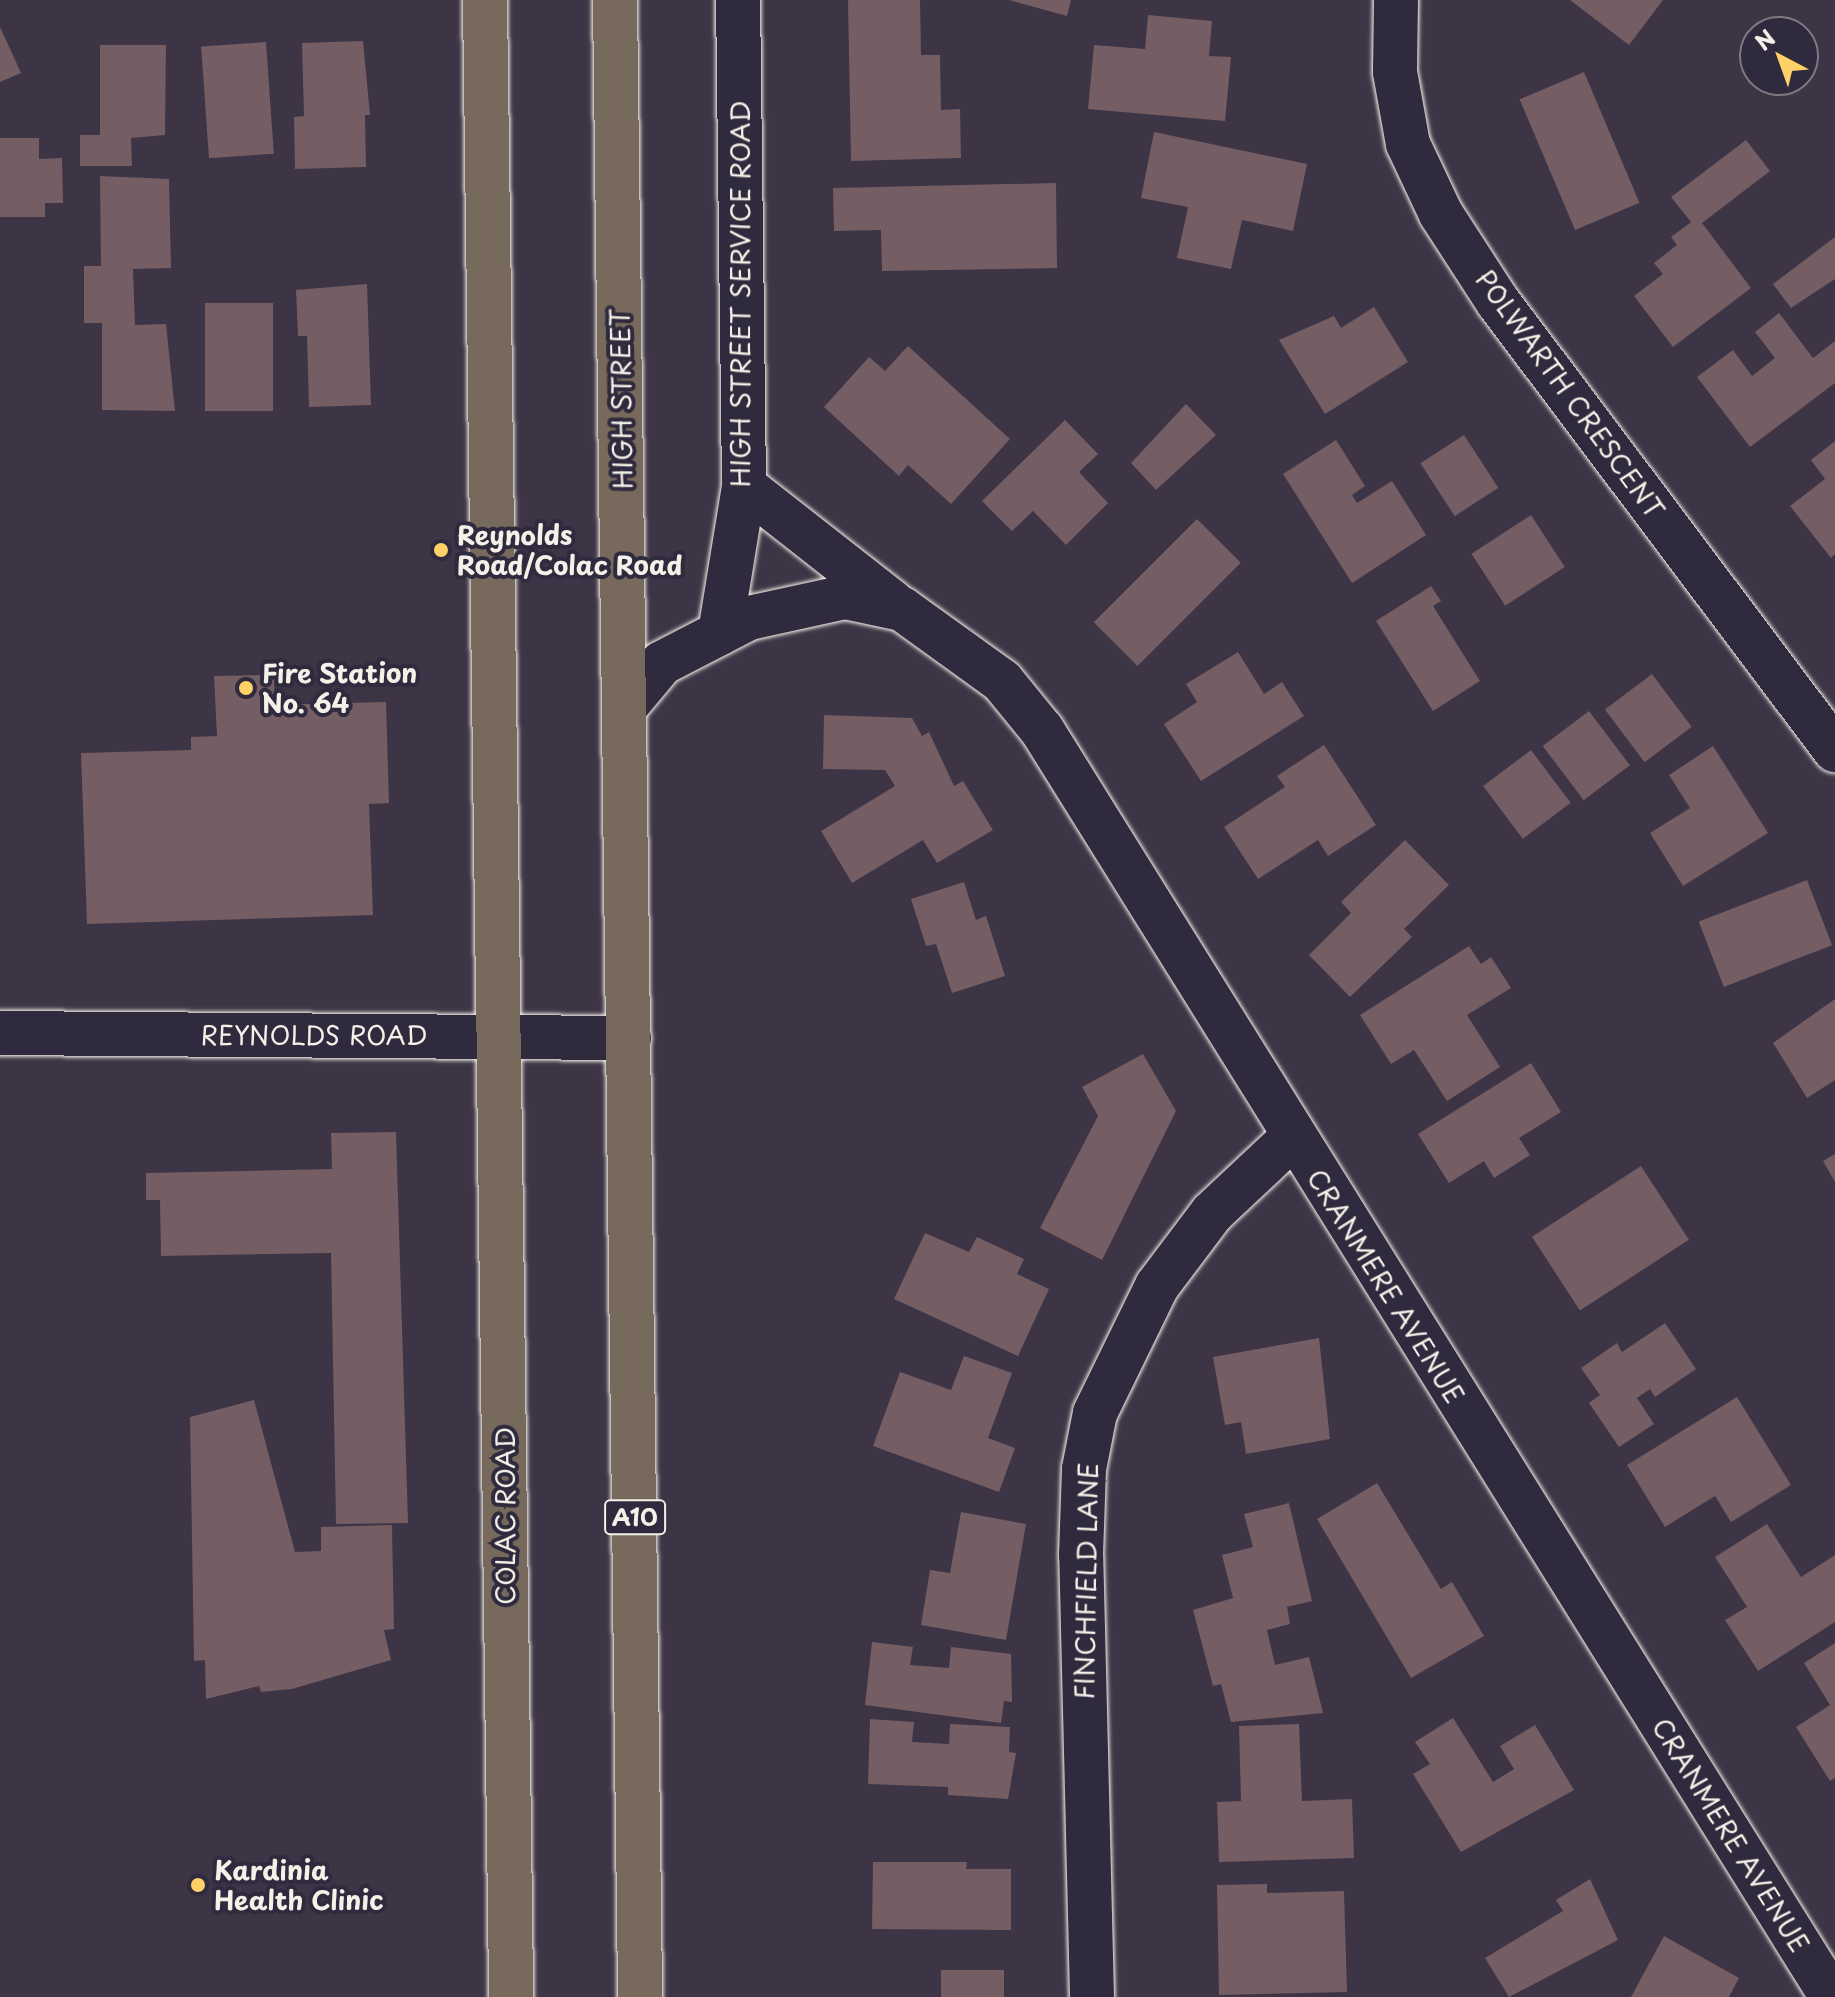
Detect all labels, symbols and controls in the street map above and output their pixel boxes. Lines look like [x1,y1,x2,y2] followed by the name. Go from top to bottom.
[1739,16,1819,96] north arrow
[1747,21,1782,57] text: N
[724,99,756,489] street label: HIGH STREET SERVICE ROAD
[1469,263,1671,525] street label: POLWARTH CRESCENT
[604,308,638,490] street label: HIGH STREET
[457,519,683,580] place label: Reynolds Road/Colac Road
[432,541,450,559] marker: Reynolds Road/Colac Road
[262,657,419,718] place label: Fire Station No. 64
[237,679,255,697] marker: Fire Station No. 64
[199,1019,429,1051] street label: REYNOLDS ROAD
[1301,1163,1471,1409] street label: CRANMERE AVENUE
[489,1426,521,1606] street label: COLAC ROAD
[1068,1462,1104,1700] street label: FINCHFIELD LANE
[603,1497,667,1537] road number: A10
[1646,1712,1816,1958] street label: CRANMERE AVENUE
[214,1854,385,1916] place label: Kardinia Health Clinic
[189,1876,207,1894] marker: Kardinia Health Clinic

